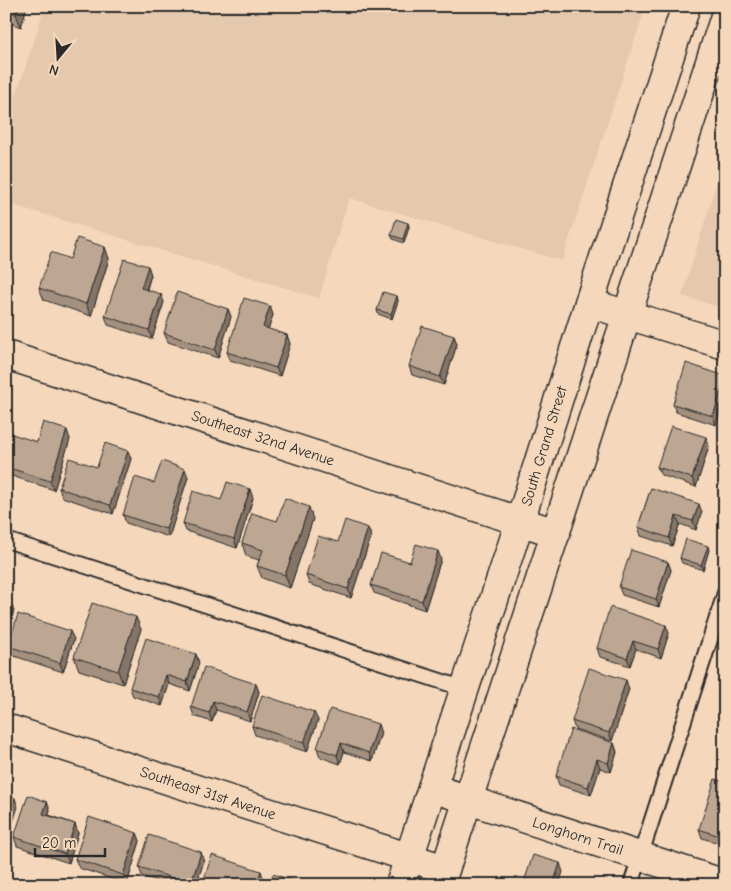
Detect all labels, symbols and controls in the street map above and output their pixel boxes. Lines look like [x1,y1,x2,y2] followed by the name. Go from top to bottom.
[32,32,82,82] north arrow
[47,60,61,79] text: N
[517,383,571,508] street label: South Grand Street
[189,406,337,470] street label: Southeast 32nd Avenue
[138,763,279,824] street label: Southeast 31st Avenue
[530,813,626,859] street label: Longhorn Trail
[35,826,105,858] scale bar
[42,834,76,852] text: 20 m

